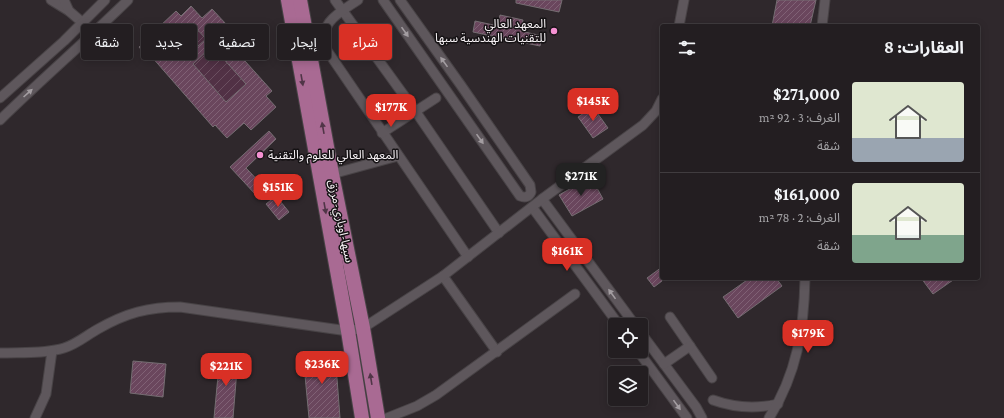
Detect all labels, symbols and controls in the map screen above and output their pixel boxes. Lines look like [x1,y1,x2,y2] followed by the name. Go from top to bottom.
[435,17,546,45] place label: المعهد العالي للتقنيات الهندسية سبها
[81,24,133,60] chip: شقة
[141,24,197,60] chip: جديد
[205,24,269,60] chip: تصفية
[277,24,331,60] chip: إيجار
[339,24,392,60] chip: شراء
[549,26,559,36] marker: المعهد العالي للتقنيات الهندسية سبها
[401,27,409,37] one-way arrow
[676,37,698,59] icon: filters
[884,38,964,57] text: العقارات: 8
[440,56,448,67] one-way arrow
[299,74,305,86] one-way arrow
[773,85,840,104] text: $271,000
[23,88,33,97] one-way arrow
[565,88,621,122] pin: $145K
[577,93,609,108] text: $145K
[363,94,419,128] pin: $177K
[884,98,932,146] icon: home
[375,99,407,114] text: $177K
[759,110,840,125] text: الغرف: 3 · 92 m²
[320,122,326,134] one-way arrow
[476,133,484,144] one-way arrow
[817,138,840,153] text: شقة
[268,148,398,165] place label: المعهد العالي للعلوم والتقنية
[255,150,265,160] marker: المعهد العالي للعلوم والتقنية
[553,163,609,197] pin: $271K
[565,168,597,183] text: $271K
[250,174,306,208] pin: $151K
[323,178,357,264] street label: سبها-اوباري-مرزق
[263,179,293,194] text: $151K
[774,185,840,204] text: $161,000
[884,199,932,247] icon: home
[322,202,328,214] one-way arrow
[759,210,840,225] text: الغرف: 2 · 78 m²
[539,238,595,272] pin: $161K
[817,238,840,253] text: شقة
[551,243,583,258] text: $161K
[608,288,616,299] one-way arrow
[608,318,648,406] map controls
[608,318,648,358] button: locate
[780,320,836,354] pin: $179K
[791,325,825,340] text: $179K
[294,351,350,385] pin: $236K
[198,353,254,387] pin: $221K
[305,356,339,371] text: $236K
[210,358,242,373] text: $221K
[608,366,648,406] button: layers
[368,373,374,386] one-way arrow
[673,400,681,411] one-way arrow

